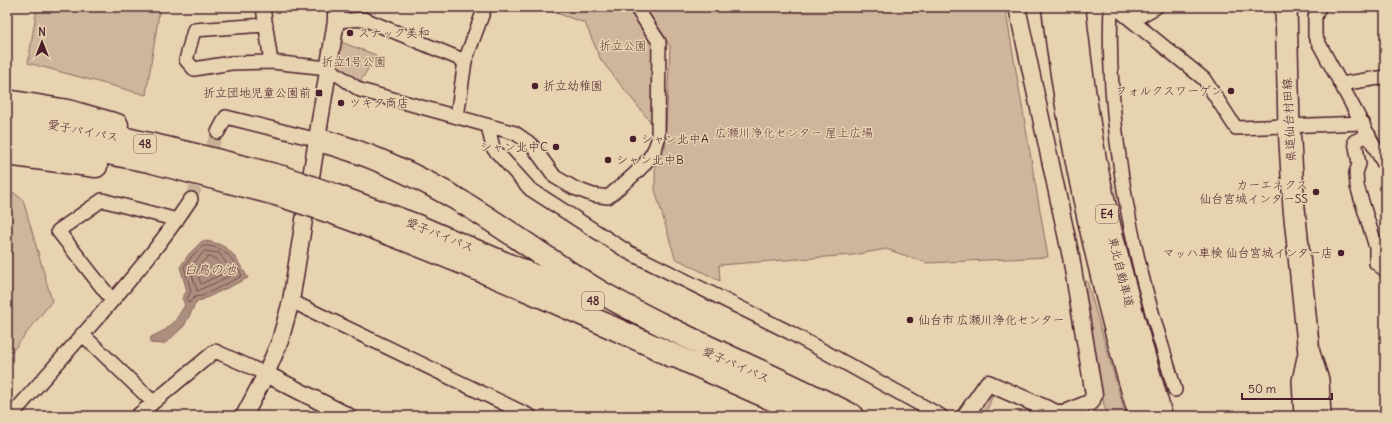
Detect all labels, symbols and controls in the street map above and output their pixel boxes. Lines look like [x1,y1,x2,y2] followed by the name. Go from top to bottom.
[22,22,62,62] north arrow
[38,25,46,39] text: N
[358,25,430,40] place label: スナック美和
[345,28,355,38] marker: スナック美和
[599,38,647,53] park label: 折立公園
[322,54,386,69] park label: 折立1号公園
[543,78,603,93] place label: 折立幼稚園
[1279,78,1298,162] street label: 県道仙台村田線
[530,81,540,91] marker: 折立幼稚園
[1115,83,1223,98] place label: フォルクスワーゲン
[203,85,311,100] place label: 折立団地児童公園前
[1226,86,1236,96] marker: フォルクスワーゲン
[314,88,324,98] marker: 折立団地児童公園前
[349,95,409,110] place label: ツキタ商店
[336,98,346,108] marker: ツキタ商店
[46,116,120,145] street label: 愛子バイパス
[715,125,873,140] park label: 広瀬川浄化センター 屋上広場
[641,131,709,146] place label: シャン北中A
[628,134,638,144] marker: シャン北中A
[134,135,156,153] road number: 48
[480,139,548,154] place label: シャン北中C
[551,142,561,152] marker: シャン北中C
[616,152,684,167] place label: シャン北中B
[603,155,613,165] marker: シャン北中B
[1199,177,1308,206] place label: カーエネクス 仙台宮城インターSS
[1311,187,1321,197] marker: カーエネクス 仙台宮城インターSS
[1096,205,1118,223] road number: E4
[404,214,476,255] street label: 愛子バイパス
[1105,235,1137,309] street label: 東北自動車道
[1163,245,1333,260] place label: マッハ車検 仙台宮城インター店
[1336,248,1346,258] marker: マッハ車検 仙台宮城インター店
[184,261,237,278] water label: 白鳥の池
[582,292,604,310] road number: 48
[918,312,1064,327] place label: 仙台市 広瀬川浄化センター
[905,315,915,325] marker: 仙台市 広瀬川浄化センター
[700,343,772,386] street label: 愛子バイパス
[1242,375,1332,401] scale bar
[1248,381,1277,396] text: 50 m

